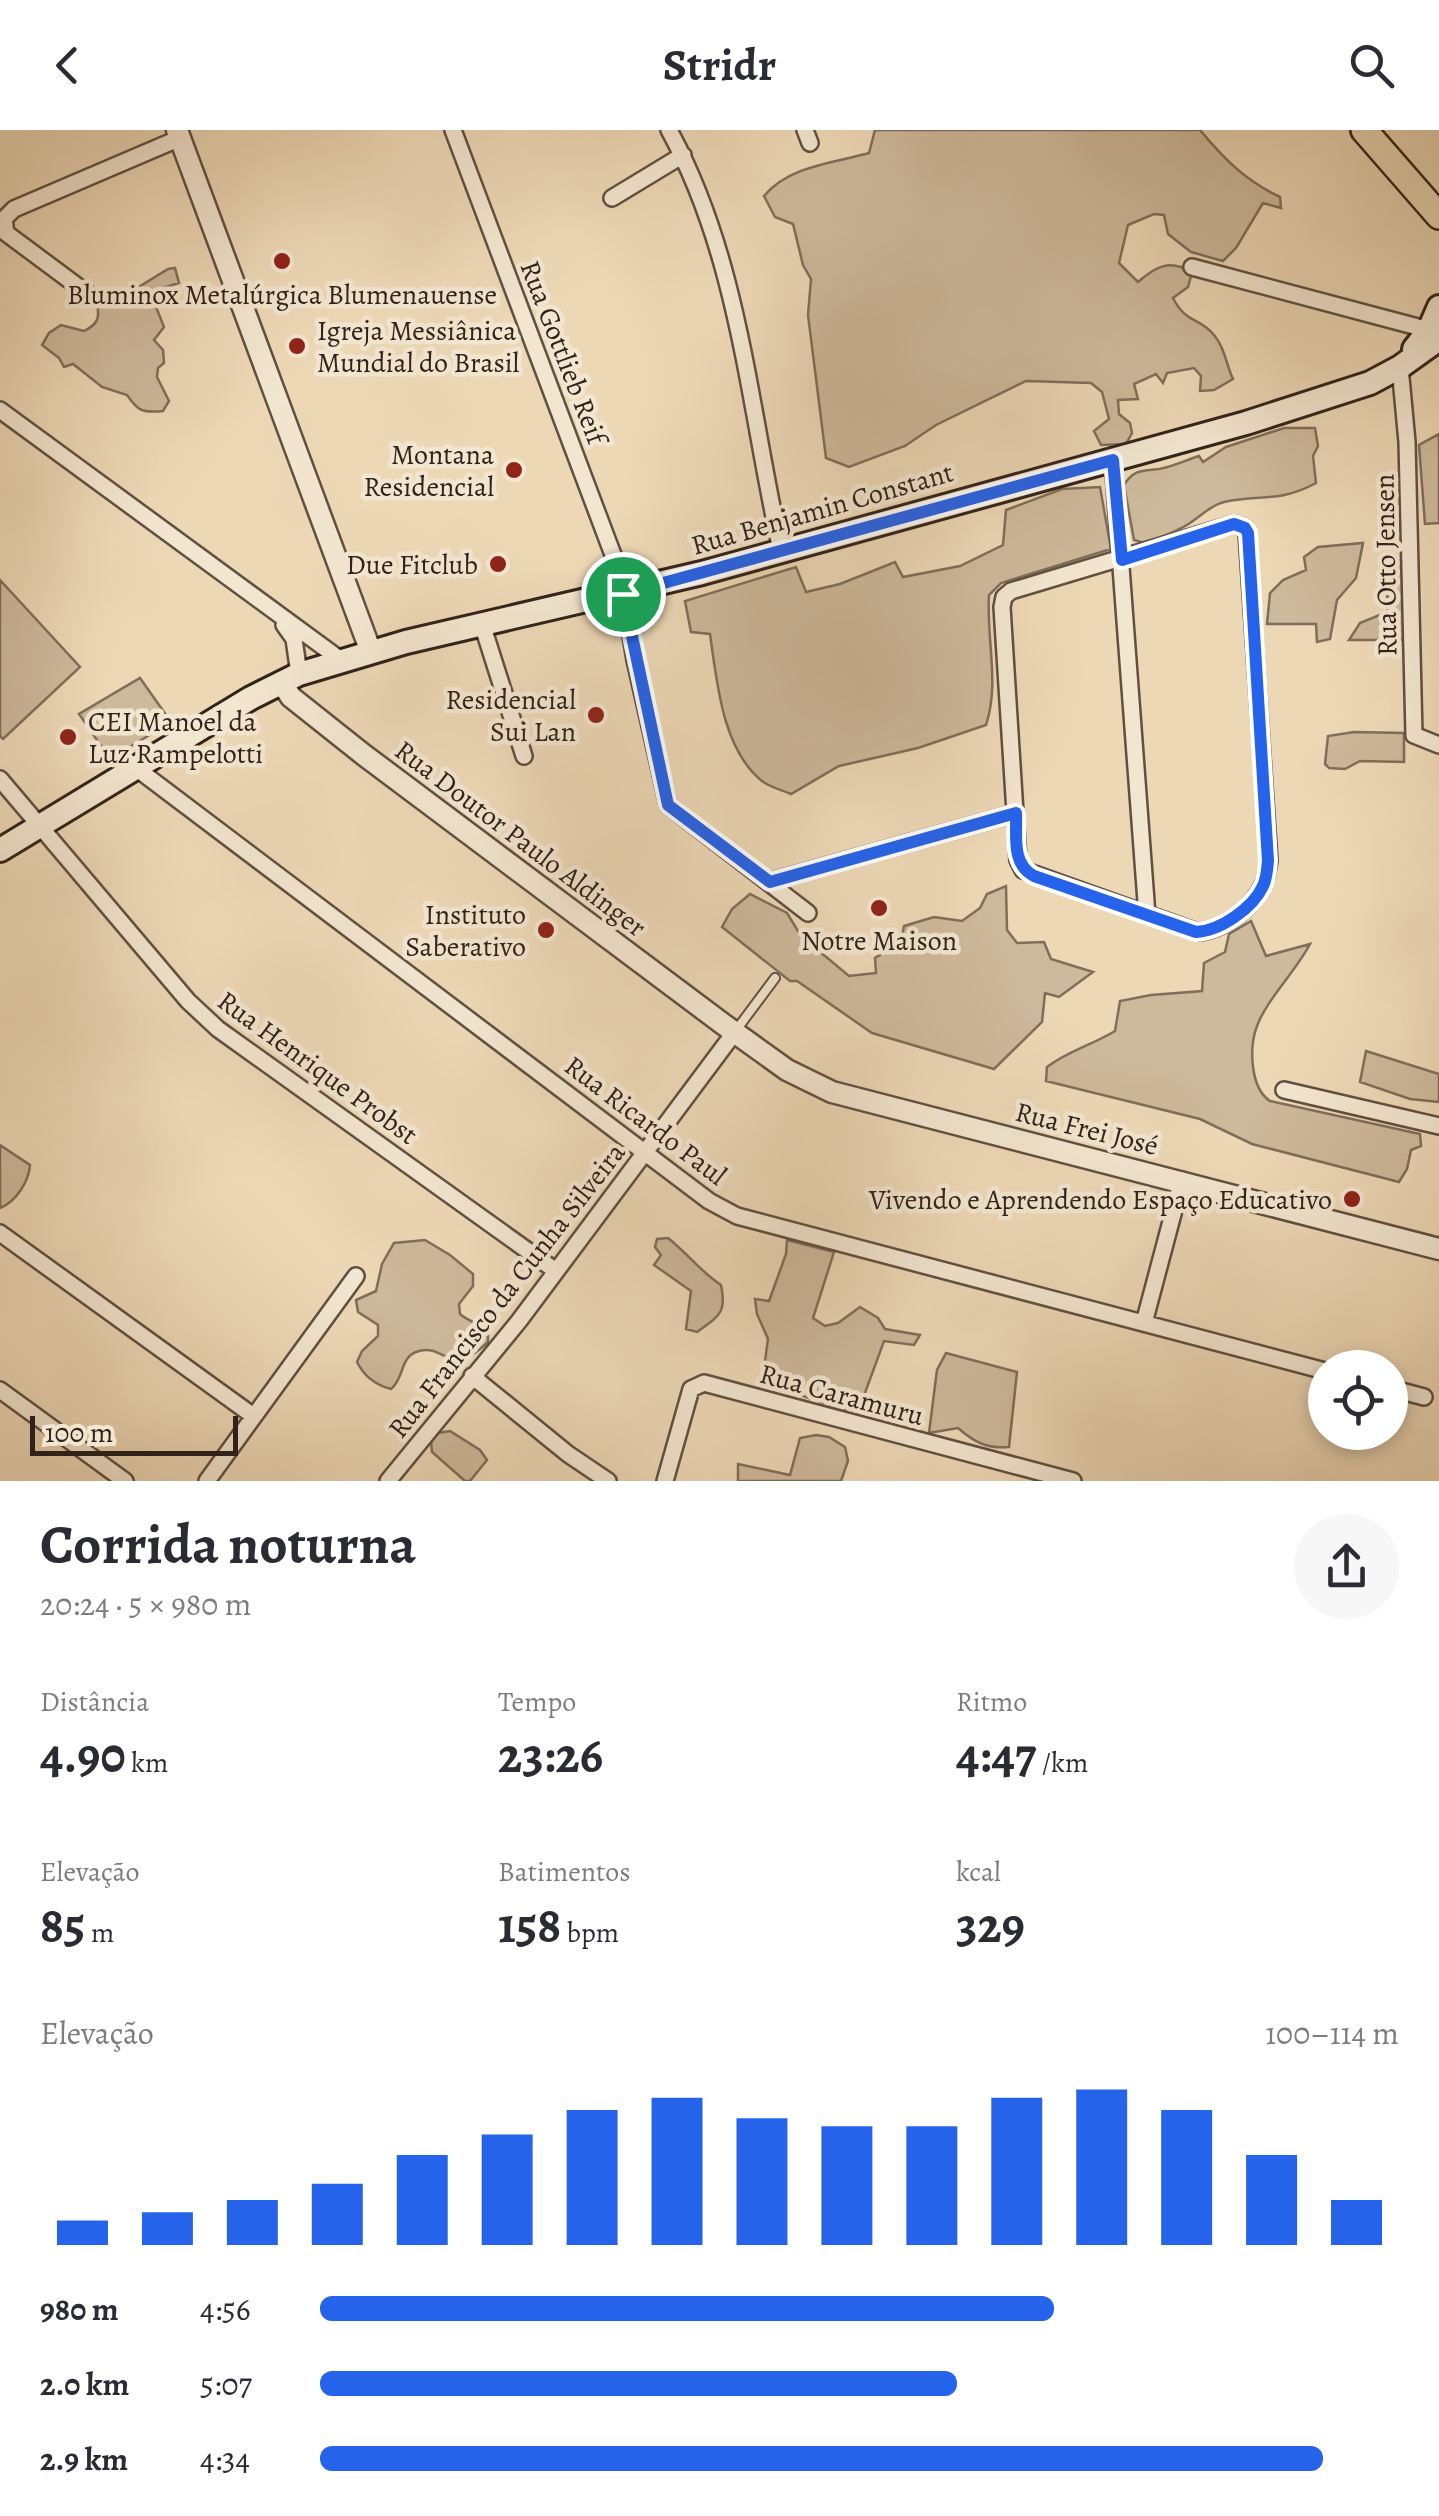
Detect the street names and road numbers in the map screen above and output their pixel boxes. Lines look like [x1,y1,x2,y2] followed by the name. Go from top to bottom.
[511,255,617,453] street label: Rua Gottlieb Reif
[687,453,958,565] street label: Rua Benjamin Constant
[1365,473,1407,657] street label: Rua Otto Jensen
[387,732,654,946] street label: Rua Doutor Paulo Aldinger
[210,982,425,1153] street label: Rua Henrique Probst
[556,1047,735,1195] street label: Rua Ricardo Paul
[1011,1093,1162,1165] street label: Rua Frei José
[379,1135,634,1446] street label: Rua Francisco da Cunha Silveira
[755,1355,929,1435] street label: Rua Caramuru

